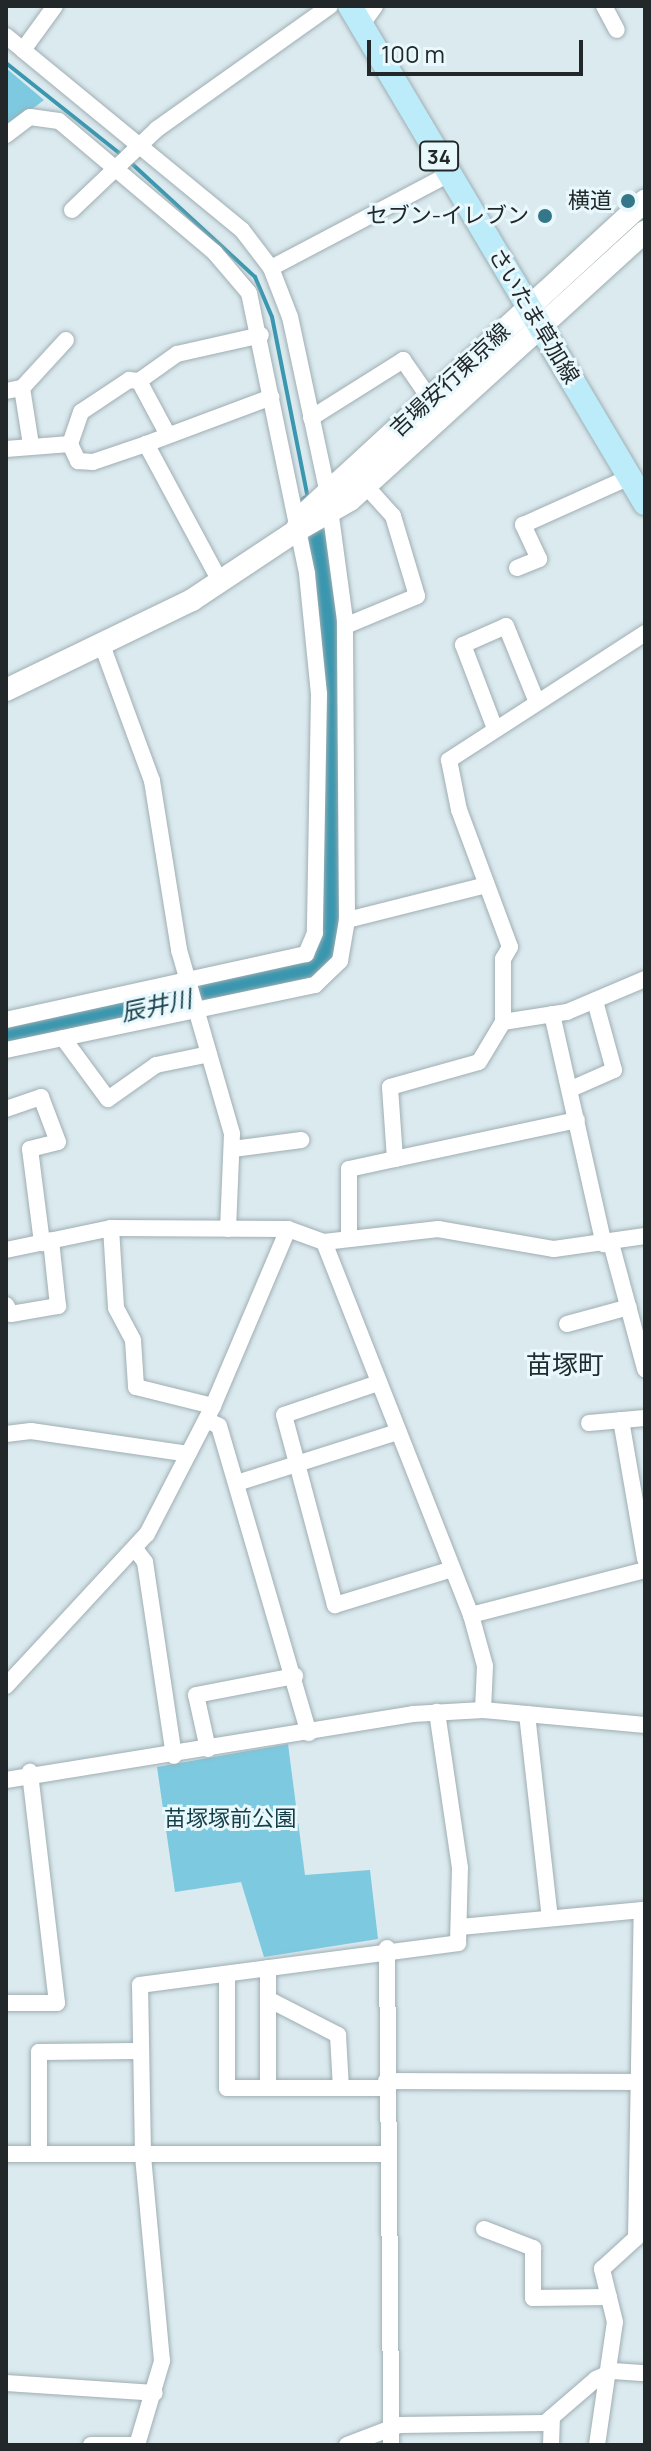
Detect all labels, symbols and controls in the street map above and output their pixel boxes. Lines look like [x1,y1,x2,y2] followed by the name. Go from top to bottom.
[371,24,587,74] scale bar
[381,37,445,70] text: 100 m
[419,140,459,172] road number: 34
[568,188,612,214] place label: 横道
[619,192,637,210] marker: 横道
[366,203,529,229] place label: セブン-イレブン
[536,207,554,225] marker: セブン-イレブン
[483,243,585,389] street label: さいたま草加線
[385,318,515,442] street label: 吉場安行東京線
[118,983,194,1027] water label: 辰井川
[526,1349,604,1381] district label: 苗塚町
[164,1806,296,1832] park label: 苗塚塚前公園

